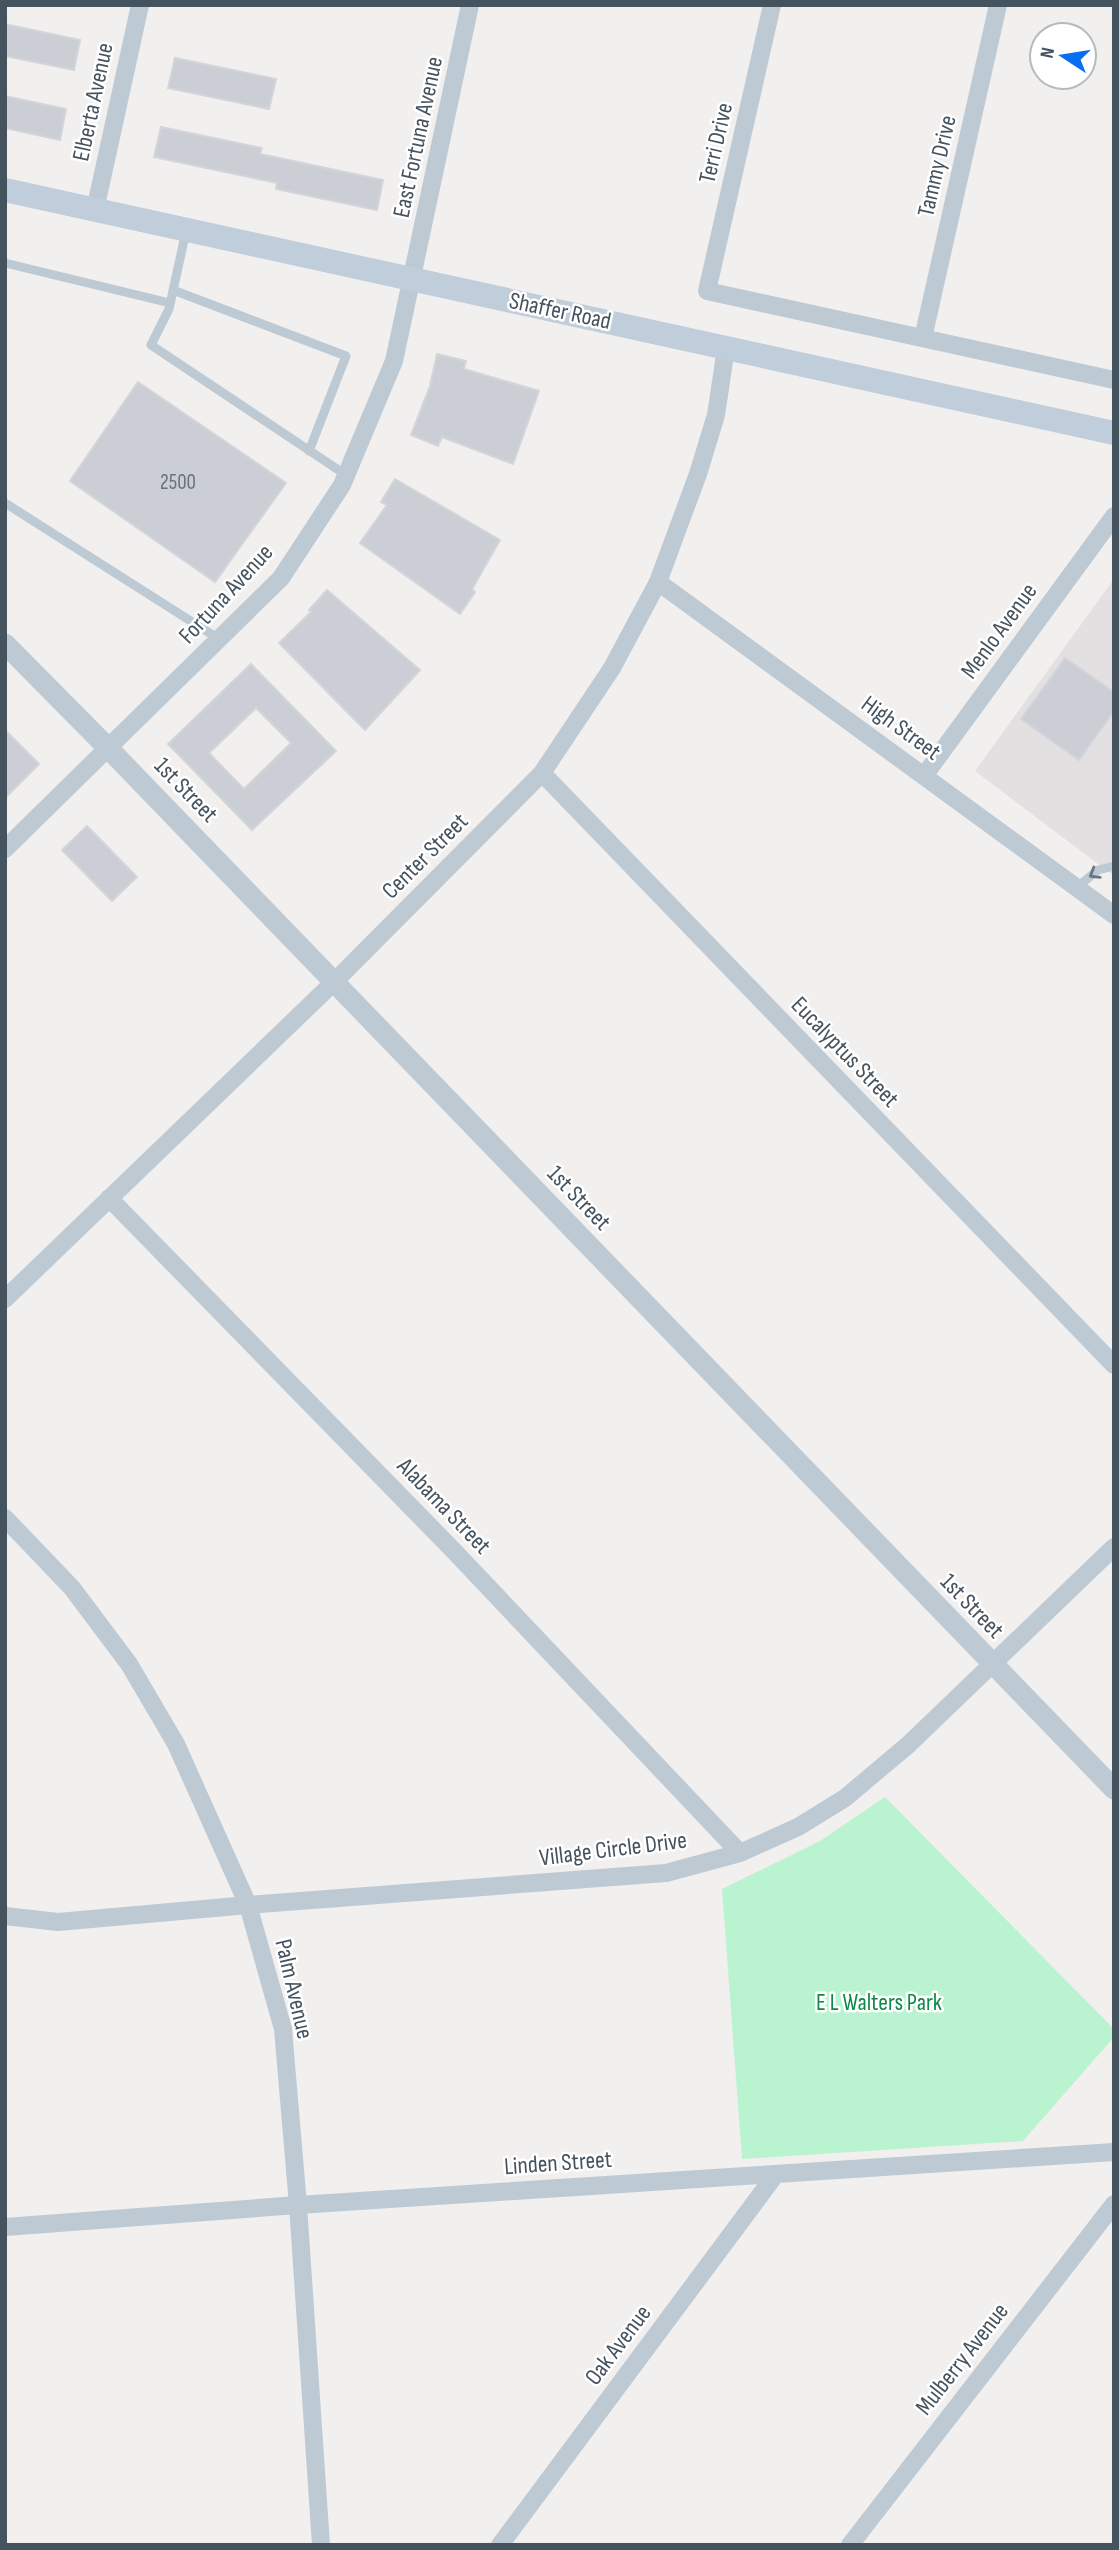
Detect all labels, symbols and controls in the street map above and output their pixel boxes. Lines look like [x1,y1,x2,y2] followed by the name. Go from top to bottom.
[1028,21,1098,91] north arrow
[66,40,120,164] street label: Elberta Avenue
[1036,45,1060,60] text: N
[387,54,449,220] street label: East Fortuna Avenue
[693,100,739,186] street label: Terri Drive
[911,112,963,220] street label: Tammy Drive
[506,286,614,336] street label: Shaffer Road
[160,470,196,495] house number: 2500
[173,538,279,650] street label: Fortuna Avenue
[955,578,1043,684] street label: Menlo Avenue
[856,690,946,766] street label: High Street
[148,752,224,828] street label: 1st Street
[376,807,474,905] street label: Center Street
[1088,866,1101,879] one-way arrow
[785,991,905,1113] street label: Eucalyptus Street
[541,1160,617,1236] street label: 1st Street
[390,1451,497,1560] street label: Alabama Street
[934,1568,1010,1644] street label: 1st Street
[538,1826,688,1872] street label: Village Circle Drive
[268,1936,320,2042] street label: Palm Avenue
[816,1988,942,2017] park label: E L Walters Park
[503,2145,613,2181] street label: Linden Street
[909,2297,1015,2421] street label: Mulberry Avenue
[579,2299,657,2391] street label: Oak Avenue

